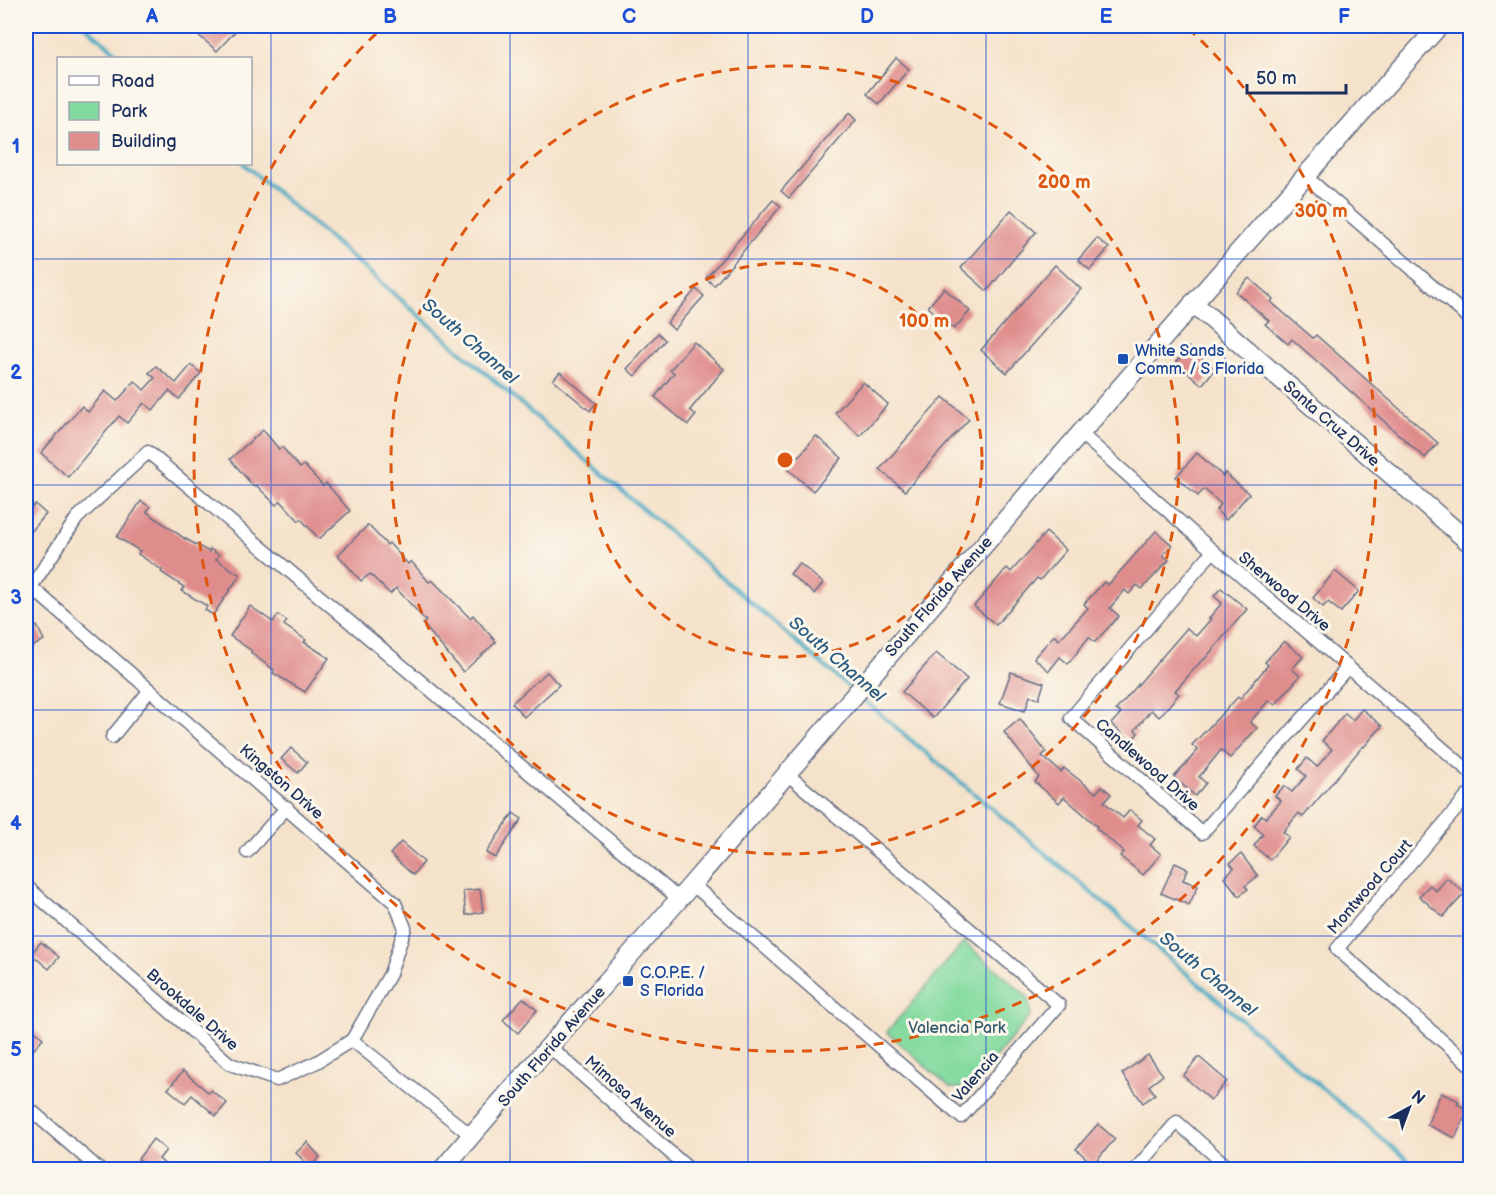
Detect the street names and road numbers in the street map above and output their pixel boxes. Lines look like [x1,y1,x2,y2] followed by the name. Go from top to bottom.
[1279,377,1383,471] street label: Santa Cruz Drive
[882,532,997,661] street label: South Florida Avenue
[1234,548,1334,636] street label: Sherwood Drive
[1091,715,1203,816] street label: Candlewood Drive
[235,741,327,824] street label: Kingston Drive
[1324,836,1416,938] street label: Montwood Court
[142,965,242,1055] street label: Brookdale Drive
[495,982,610,1111] street label: South Florida Avenue
[949,1048,1003,1106] street label: Valencia
[580,1052,680,1142] street label: Mimosa Avenue

